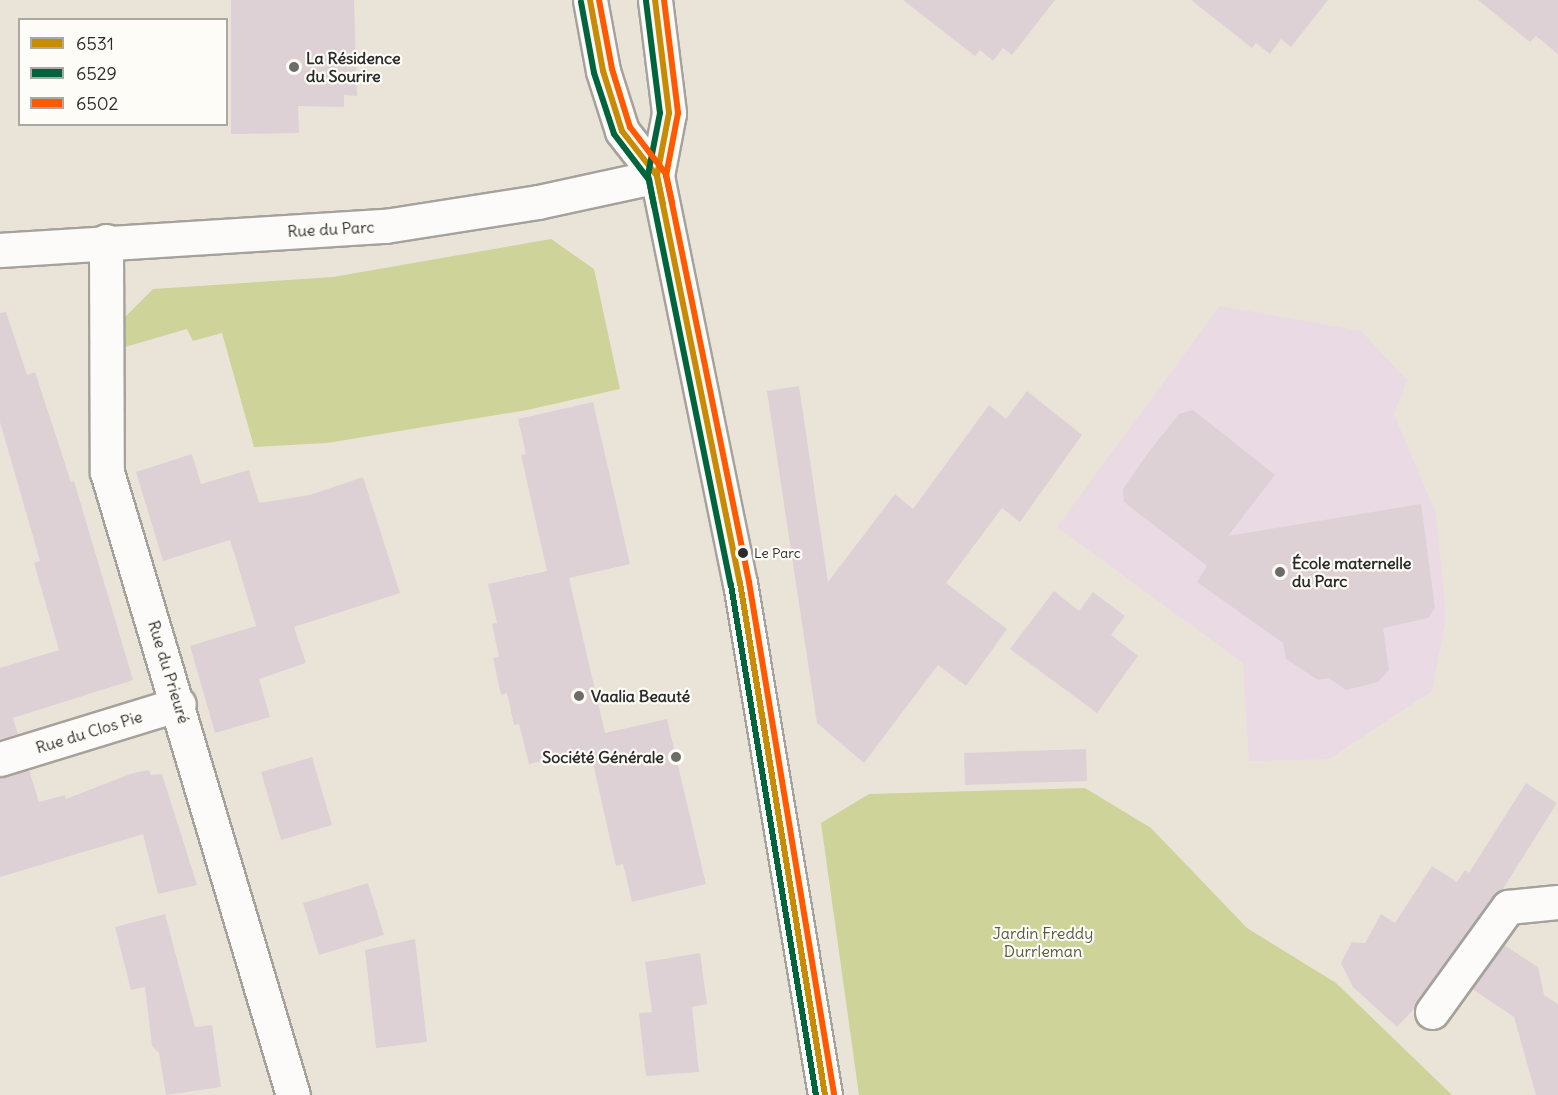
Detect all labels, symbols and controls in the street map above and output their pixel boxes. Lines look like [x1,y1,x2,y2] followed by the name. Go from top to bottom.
[18,18,228,126] legend
[76,32,114,55] text: 6531
[306,48,401,86] place label: La Résidence du Sourire
[287,60,301,74] marker: La Résidence du Sourire
[76,62,117,85] text: 6529
[76,92,118,115] text: 6502
[287,217,375,241] street label: Rue du Parc
[754,545,801,561] place label: Le Parc
[737,547,749,559] marker: Le Parc
[1292,553,1411,591] place label: École maternelle du Parc
[1273,565,1287,579] marker: École maternelle du Parc
[144,618,194,726] street label: Rue du Prieuré
[591,686,690,706] place label: Vaalia Beauté
[572,689,586,703] marker: Vaalia Beauté
[33,707,145,757] street label: Rue du Clos Pie
[542,747,664,767] place label: Société Générale
[669,750,683,764] marker: Société Générale
[993,923,1093,961] park label: Jardin Freddy Durrleman

